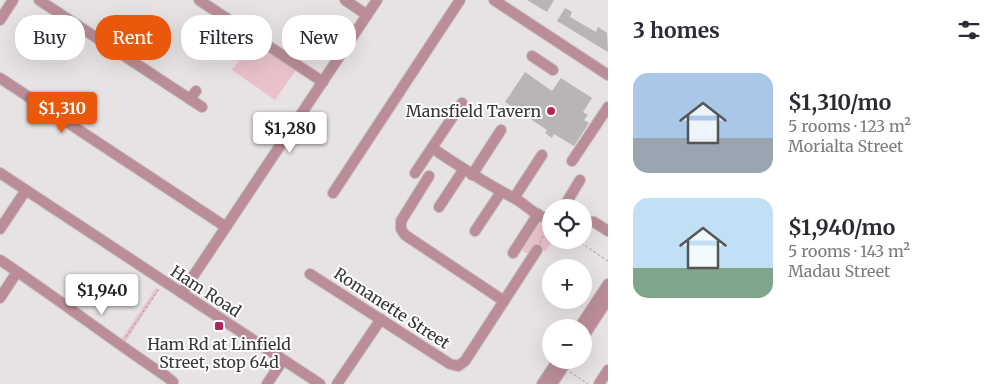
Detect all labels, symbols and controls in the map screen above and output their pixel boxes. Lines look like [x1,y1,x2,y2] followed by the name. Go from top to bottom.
[15,15,85,60] chip: Buy
[95,15,171,60] chip: Rent
[181,15,272,60] chip: Filters
[282,15,356,60] chip: New
[955,16,983,44] icon: filters
[633,17,720,44] text: 3 homes
[788,89,891,116] text: $1,310/mo
[21,92,103,134] pin: $1,310
[673,93,733,153] icon: home
[38,98,86,118] text: $1,310
[406,101,541,121] place label: Mansfield Tavern
[545,105,557,117] marker: Mansfield Tavern
[249,112,331,154] pin: $1,280
[788,116,911,136] text: 5 rooms · 123 m²
[264,118,316,138] text: $1,280
[788,136,903,156] text: Morialta Street
[542,199,592,369] map controls
[542,199,592,249] button: locate
[788,214,895,241] text: $1,940/mo
[673,218,733,278] icon: home
[788,241,910,261] text: 5 rooms · 143 m²
[542,259,592,309] button: +
[167,261,245,321] street label: Ham Road
[788,261,890,281] text: Madau Street
[330,263,454,353] street label: Romanette Street
[61,274,143,316] pin: $1,940
[76,280,128,300] text: $1,940
[542,319,592,369] button: −
[213,320,225,332] marker: Ham Rd at Linfield Street, stop 64d
[147,334,291,372] place label: Ham Rd at Linfield Street, stop 64d

